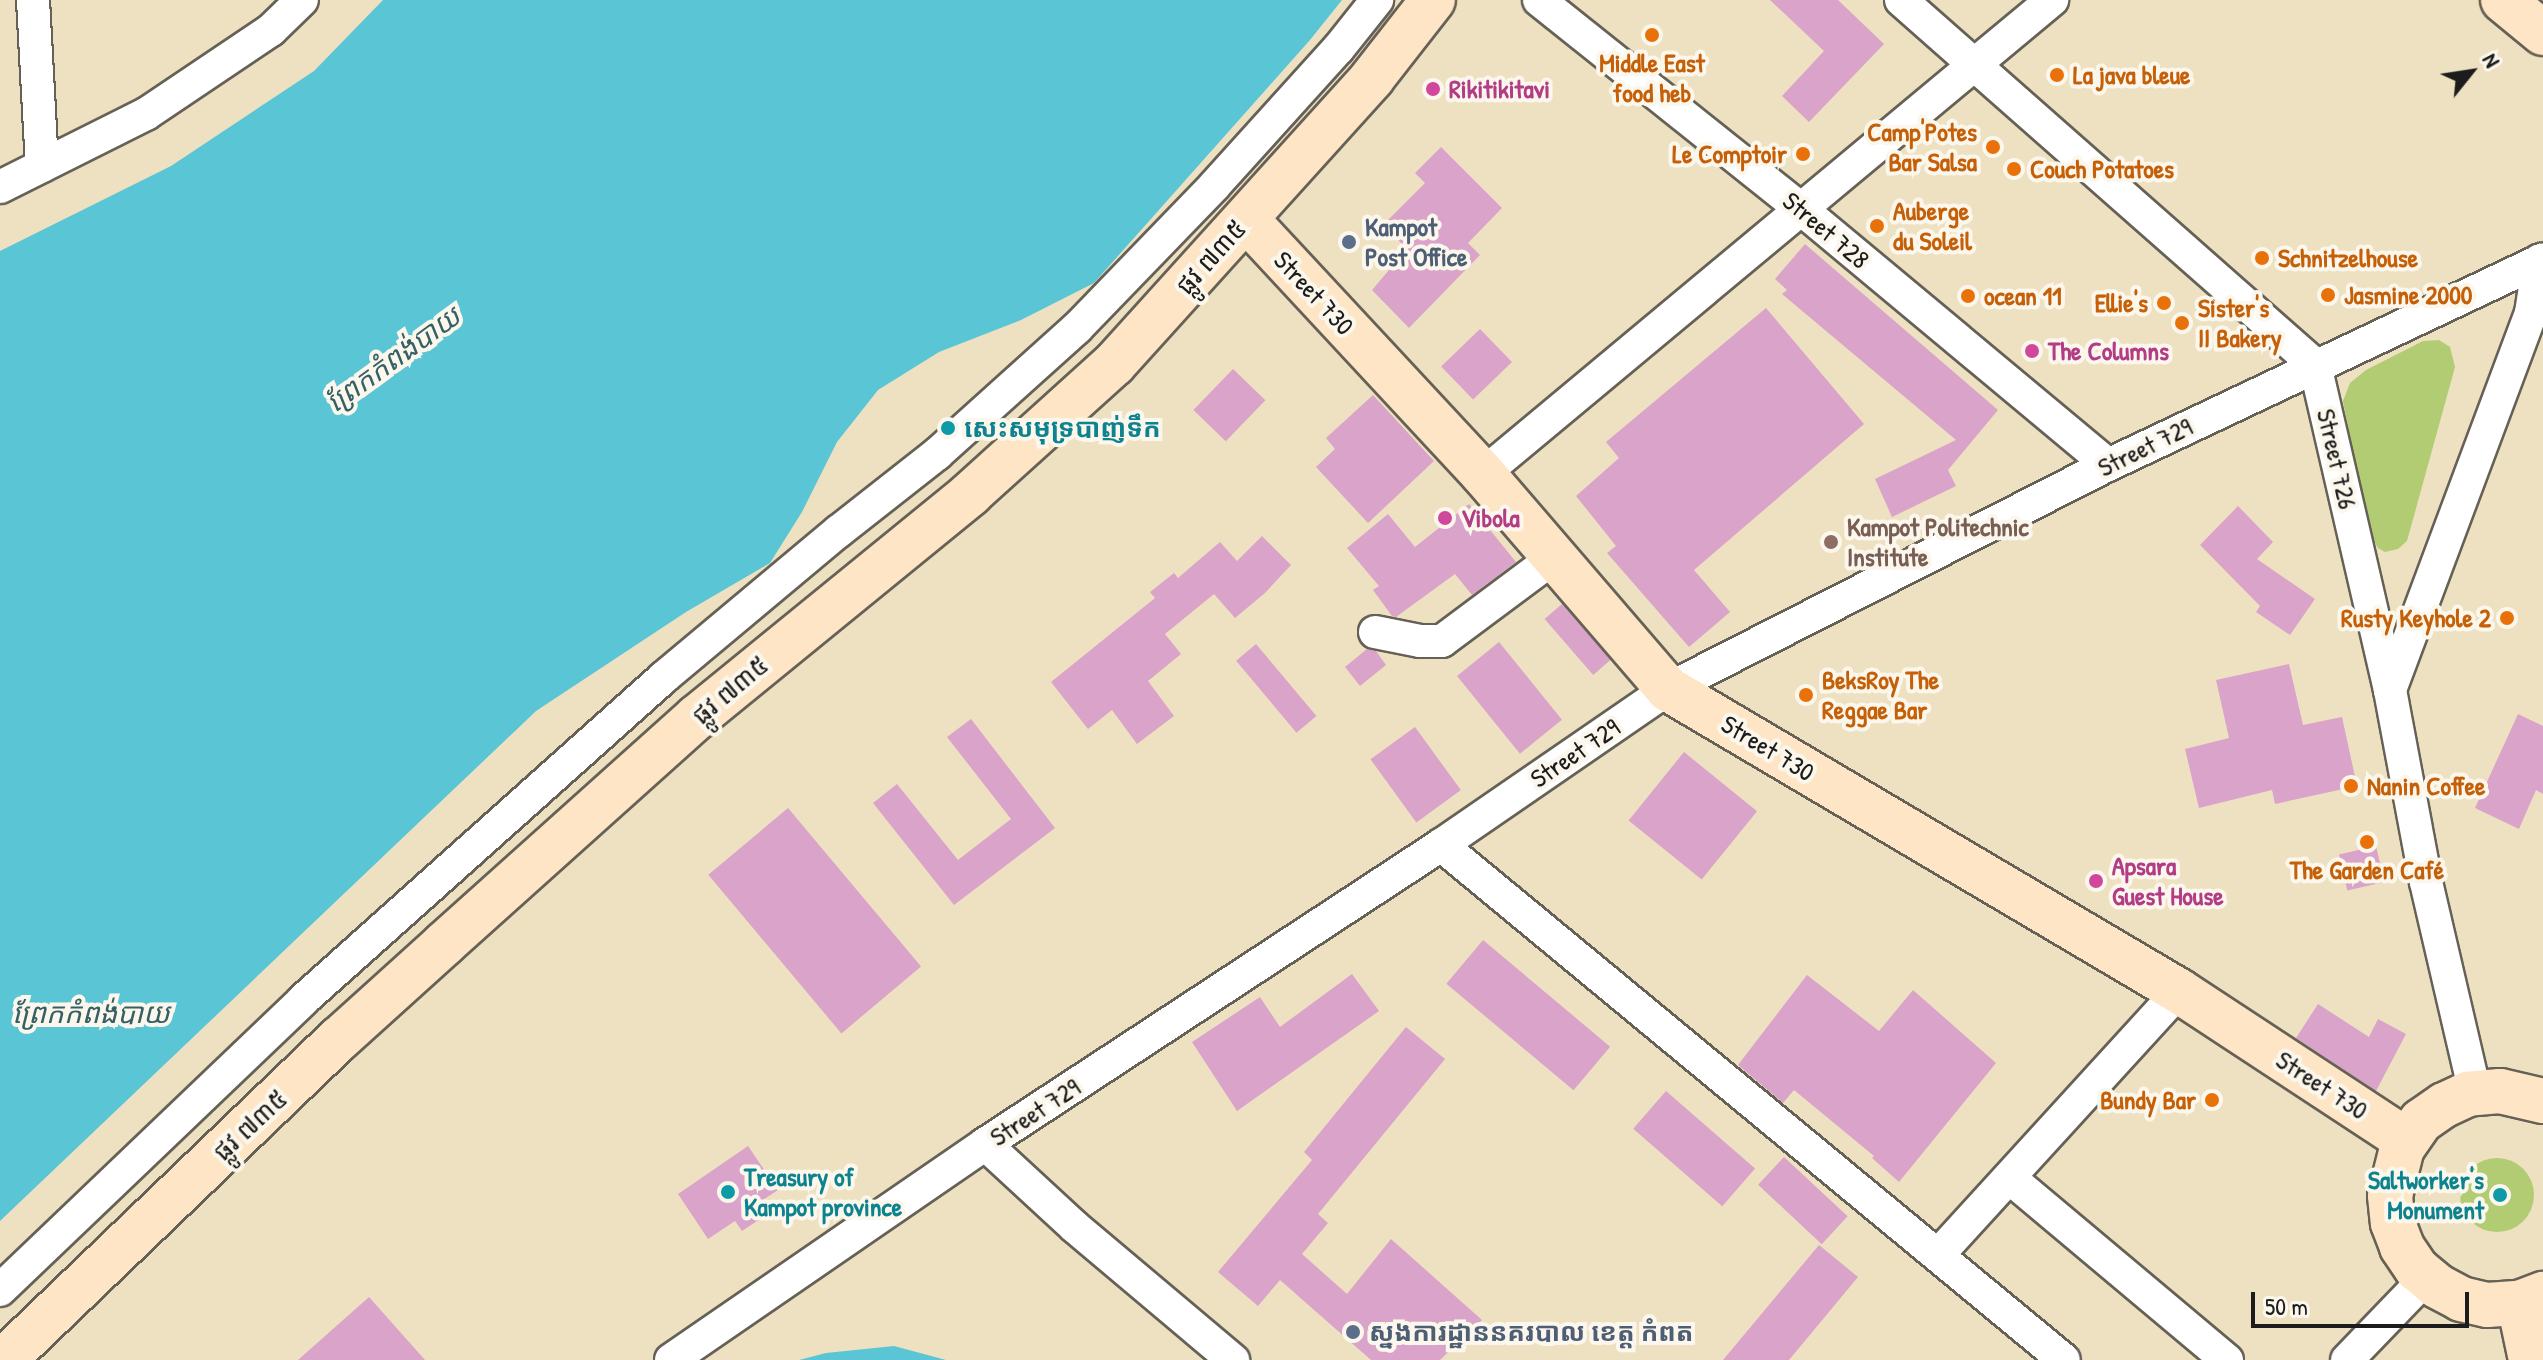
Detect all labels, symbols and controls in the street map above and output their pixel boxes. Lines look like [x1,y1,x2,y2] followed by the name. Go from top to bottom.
[1643,26,1661,44] marker: Middle East food heb
[2431,32,2511,112] north arrow
[1599,47,1705,108] place label: Middle East food heb
[2476,47,2508,73] text: N
[2073,59,2190,91] place label: La java bleue
[2048,66,2066,84] marker: La java bleue
[1449,73,1550,105] place label: Rikitikitavi
[1424,80,1442,98] marker: Rikitikitavi
[1867,116,1977,178] place label: Camp'Potes Bar Salsa
[1672,138,1787,170] place label: Le Comptoir
[1984,138,2002,156] marker: Camp'Potes Bar Salsa
[1794,145,1812,163] marker: Le Comptoir
[2030,153,2174,185] place label: Couch Potatoes
[2005,160,2023,178] marker: Couch Potatoes
[1777,185,1875,275] street label: Street 728
[1893,195,1972,256] place label: Auberge du Soleil
[1365,211,1467,272] place label: Kampot Post Office
[1169,213,1253,301] street label: ផ្លូវ ៧៣៥
[1868,217,1886,235] marker: Auberge du Soleil
[1340,233,1358,251] marker: Kampot Post Office
[2278,242,2418,274] place label: Schnitzelhouse
[1268,245,1360,341] street label: Street 730
[2253,249,2271,267] marker: Schnitzelhouse
[2344,279,2473,311] place label: Jasmine 2000
[1984,280,2062,312] place label: ocean 11
[2319,286,2337,304] marker: Jasmine 2000
[1959,287,1977,305] marker: ocean 11
[2095,287,2148,319] place label: Ellie's
[2198,292,2282,354] place label: Sister's II Bakery
[2155,294,2173,312] marker: Ellie's
[319,299,467,419] water label: ព្រែកកំពង់បាយ
[2173,314,2191,332] marker: Sister's II Bakery
[2048,335,2169,367] place label: The Columns
[2023,342,2041,360] marker: The Columns
[2310,406,2364,512] street label: Street 726
[2093,411,2197,483] street label: Street 729
[964,412,1161,444] place label: សេះសមុទ្របាញ់ទឹក
[939,419,957,437] marker: សេះសមុទ្របាញ់ទឹក
[1461,502,1520,534] place label: Vibola
[1436,509,1454,527] marker: Vibola
[1847,511,2029,572] place label: Kampot Politechnic Institute
[1822,533,1840,551] marker: Kampot Politechnic Institute
[2341,602,2491,634] place label: Rusty Keyhole 2
[2498,609,2516,627] marker: Rusty Keyhole 2
[685,649,775,731] street label: ផ្លូវ ៧៣៥
[1822,664,1939,726] place label: BeksRoy The Reggae Bar
[1797,686,1815,704] marker: BeksRoy The Reggae Bar
[1716,708,1820,788] street label: Street 730
[1524,712,1626,794] street label: Street 729
[2367,770,2485,802] place label: Nanin Coffee
[2342,777,2360,795] marker: Nanin Coffee
[2358,833,2376,851] marker: The Garden Café
[2112,850,2224,912] place label: Apsara Guest House
[2290,854,2444,886] place label: The Garden Café
[2087,872,2105,890] marker: Apsara Guest House
[12,996,170,1030] water label: ព្រែកកំពង់បាយ
[2270,1044,2374,1126] street label: Street 730
[984,1071,1086,1153] street label: Street 729
[206,1083,294,1167] street label: ផ្លូវ ៧៣៥
[2100,1084,2196,1116] place label: Bundy Bar
[2203,1091,2221,1109] marker: Bundy Bar
[744,1161,902,1222] place label: Treasury of Kampot province
[2368,1164,2484,1226] place label: Saltworker's Monument
[719,1183,737,1201] marker: Treasury of Kampot province
[2491,1186,2509,1204] marker: Saltworker's Monument
[2255,1276,2473,1326] scale bar
[2265,1290,2308,1322] text: 50 m
[1369,1316,1694,1348] place label: ស្នងការដ្ឋាននគរបាល ខេត្ត កំពត
[1344,1323,1362,1341] marker: ស្នងការដ្ឋាននគរបាល ខេត្ត កំពត

